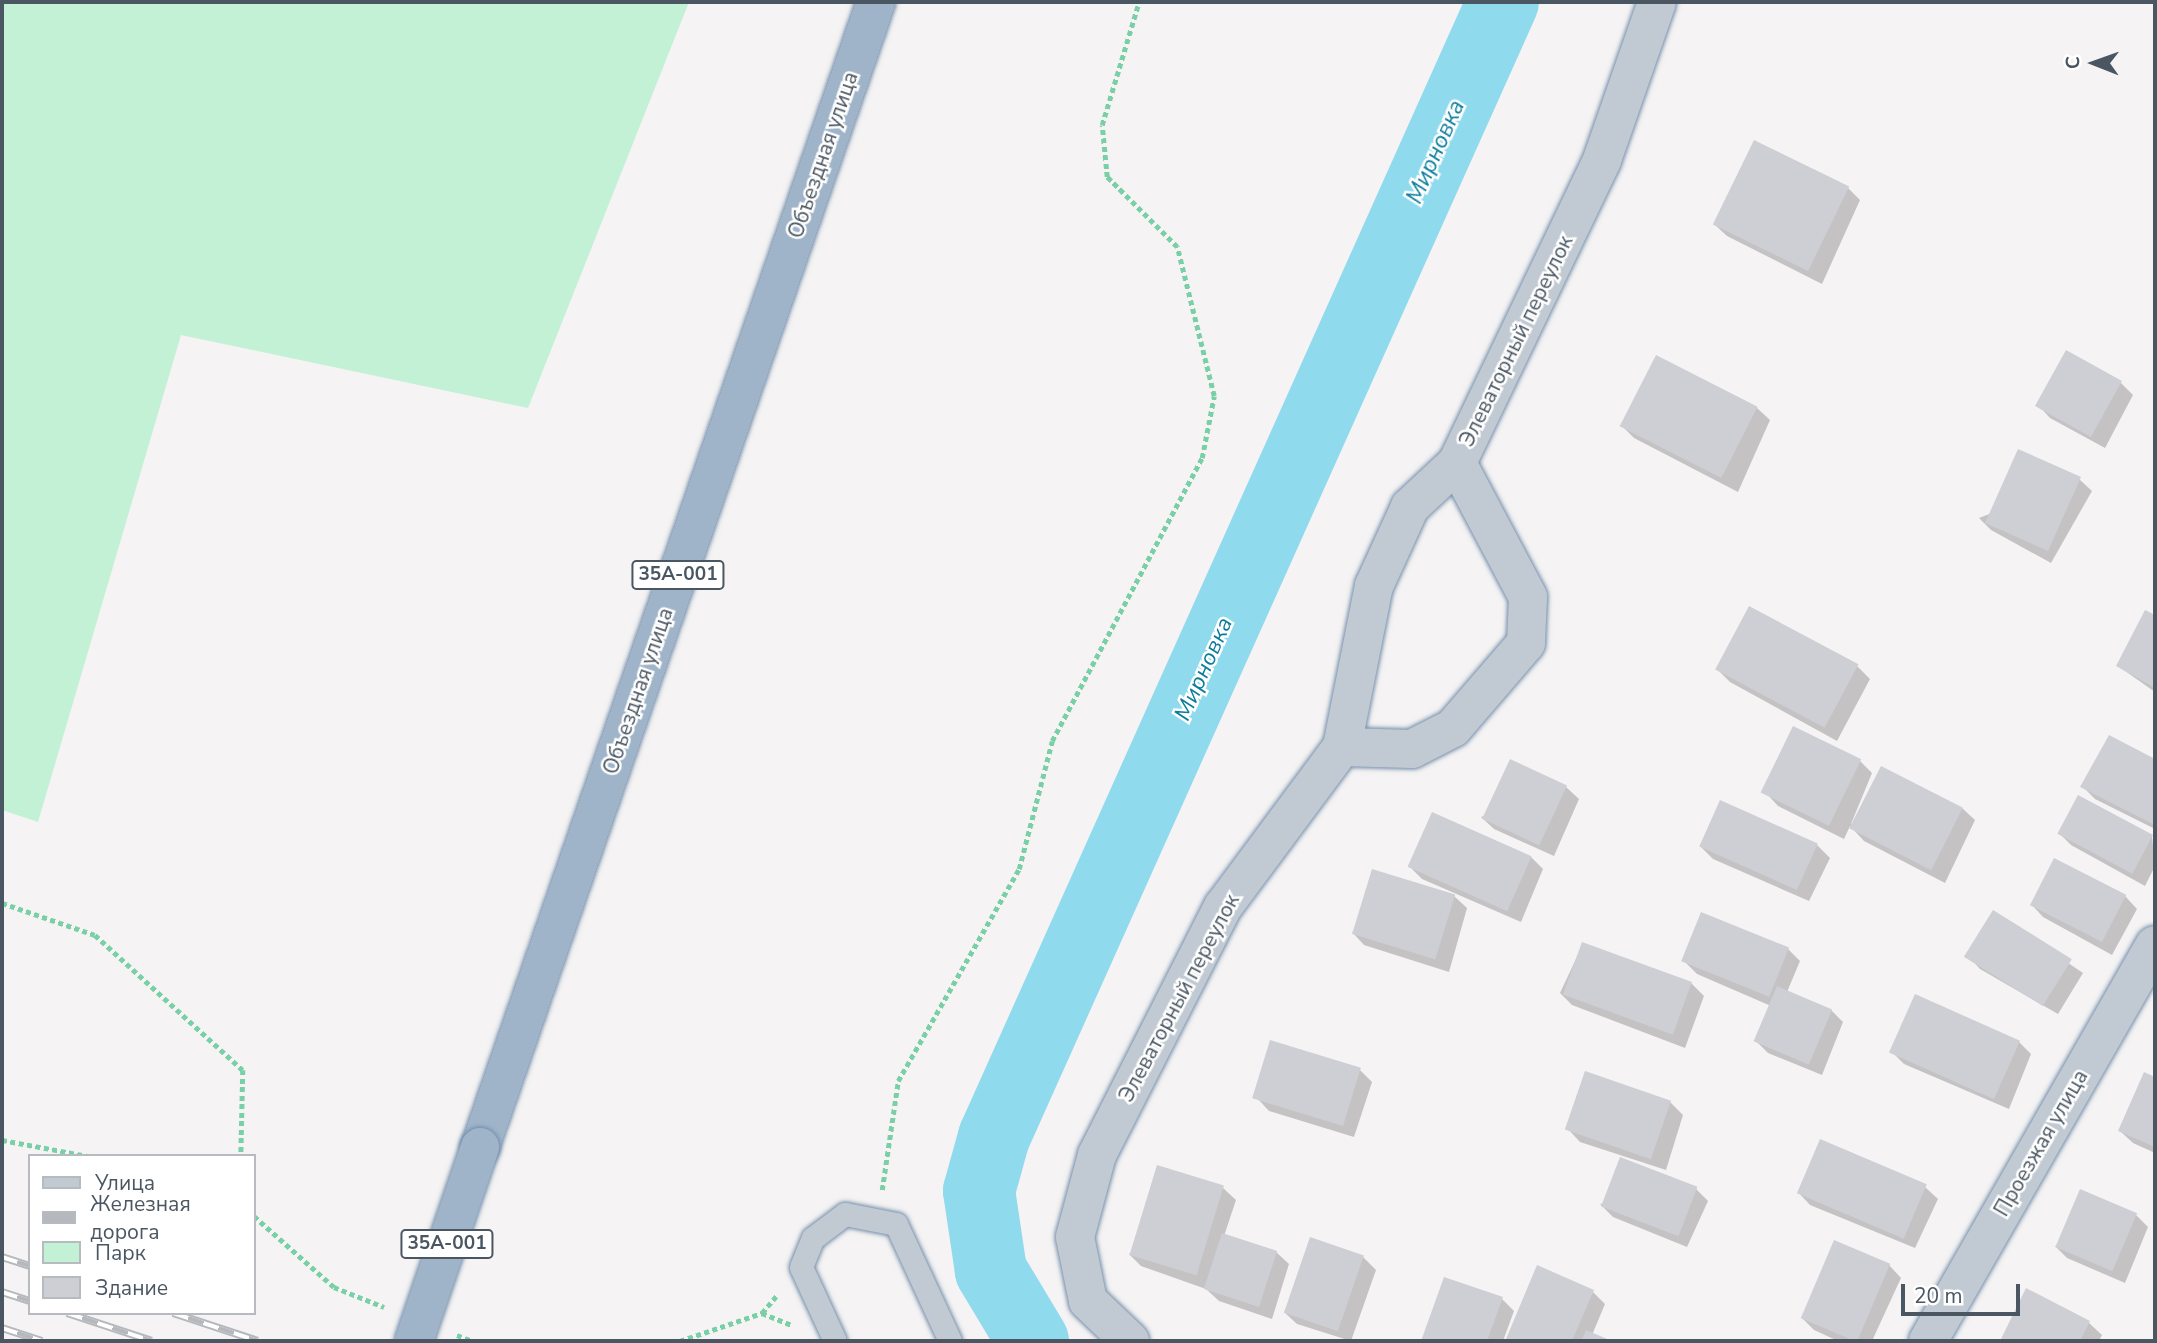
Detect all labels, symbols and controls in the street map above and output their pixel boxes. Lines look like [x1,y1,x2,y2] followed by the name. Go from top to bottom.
[2059,28,2129,98] north arrow
[2060,56,2086,69] text: С
[783,69,863,241] street label: Объездная улица
[1401,96,1471,208] water label: Мирновка
[1454,231,1578,451] street label: Элеваторный переулок
[631,560,725,590] road number: 35А-001
[598,605,678,777] street label: Объездная улица
[1169,613,1239,725] water label: Мирновка
[1113,890,1245,1106] street label: Элеваторный переулок
[1989,1065,2093,1221] street label: Проезжая улица
[28,1154,256,1315] legend
[95,1169,155,1197] text: Улица
[90,1190,191,1246] text: Железная дорога
[400,1228,494,1260] road number: 35А-001
[95,1239,146,1267] text: Парк
[1905,1270,2024,1314] scale bar
[95,1274,168,1302] text: Здание
[1914,1282,1963,1310] text: 20 m

